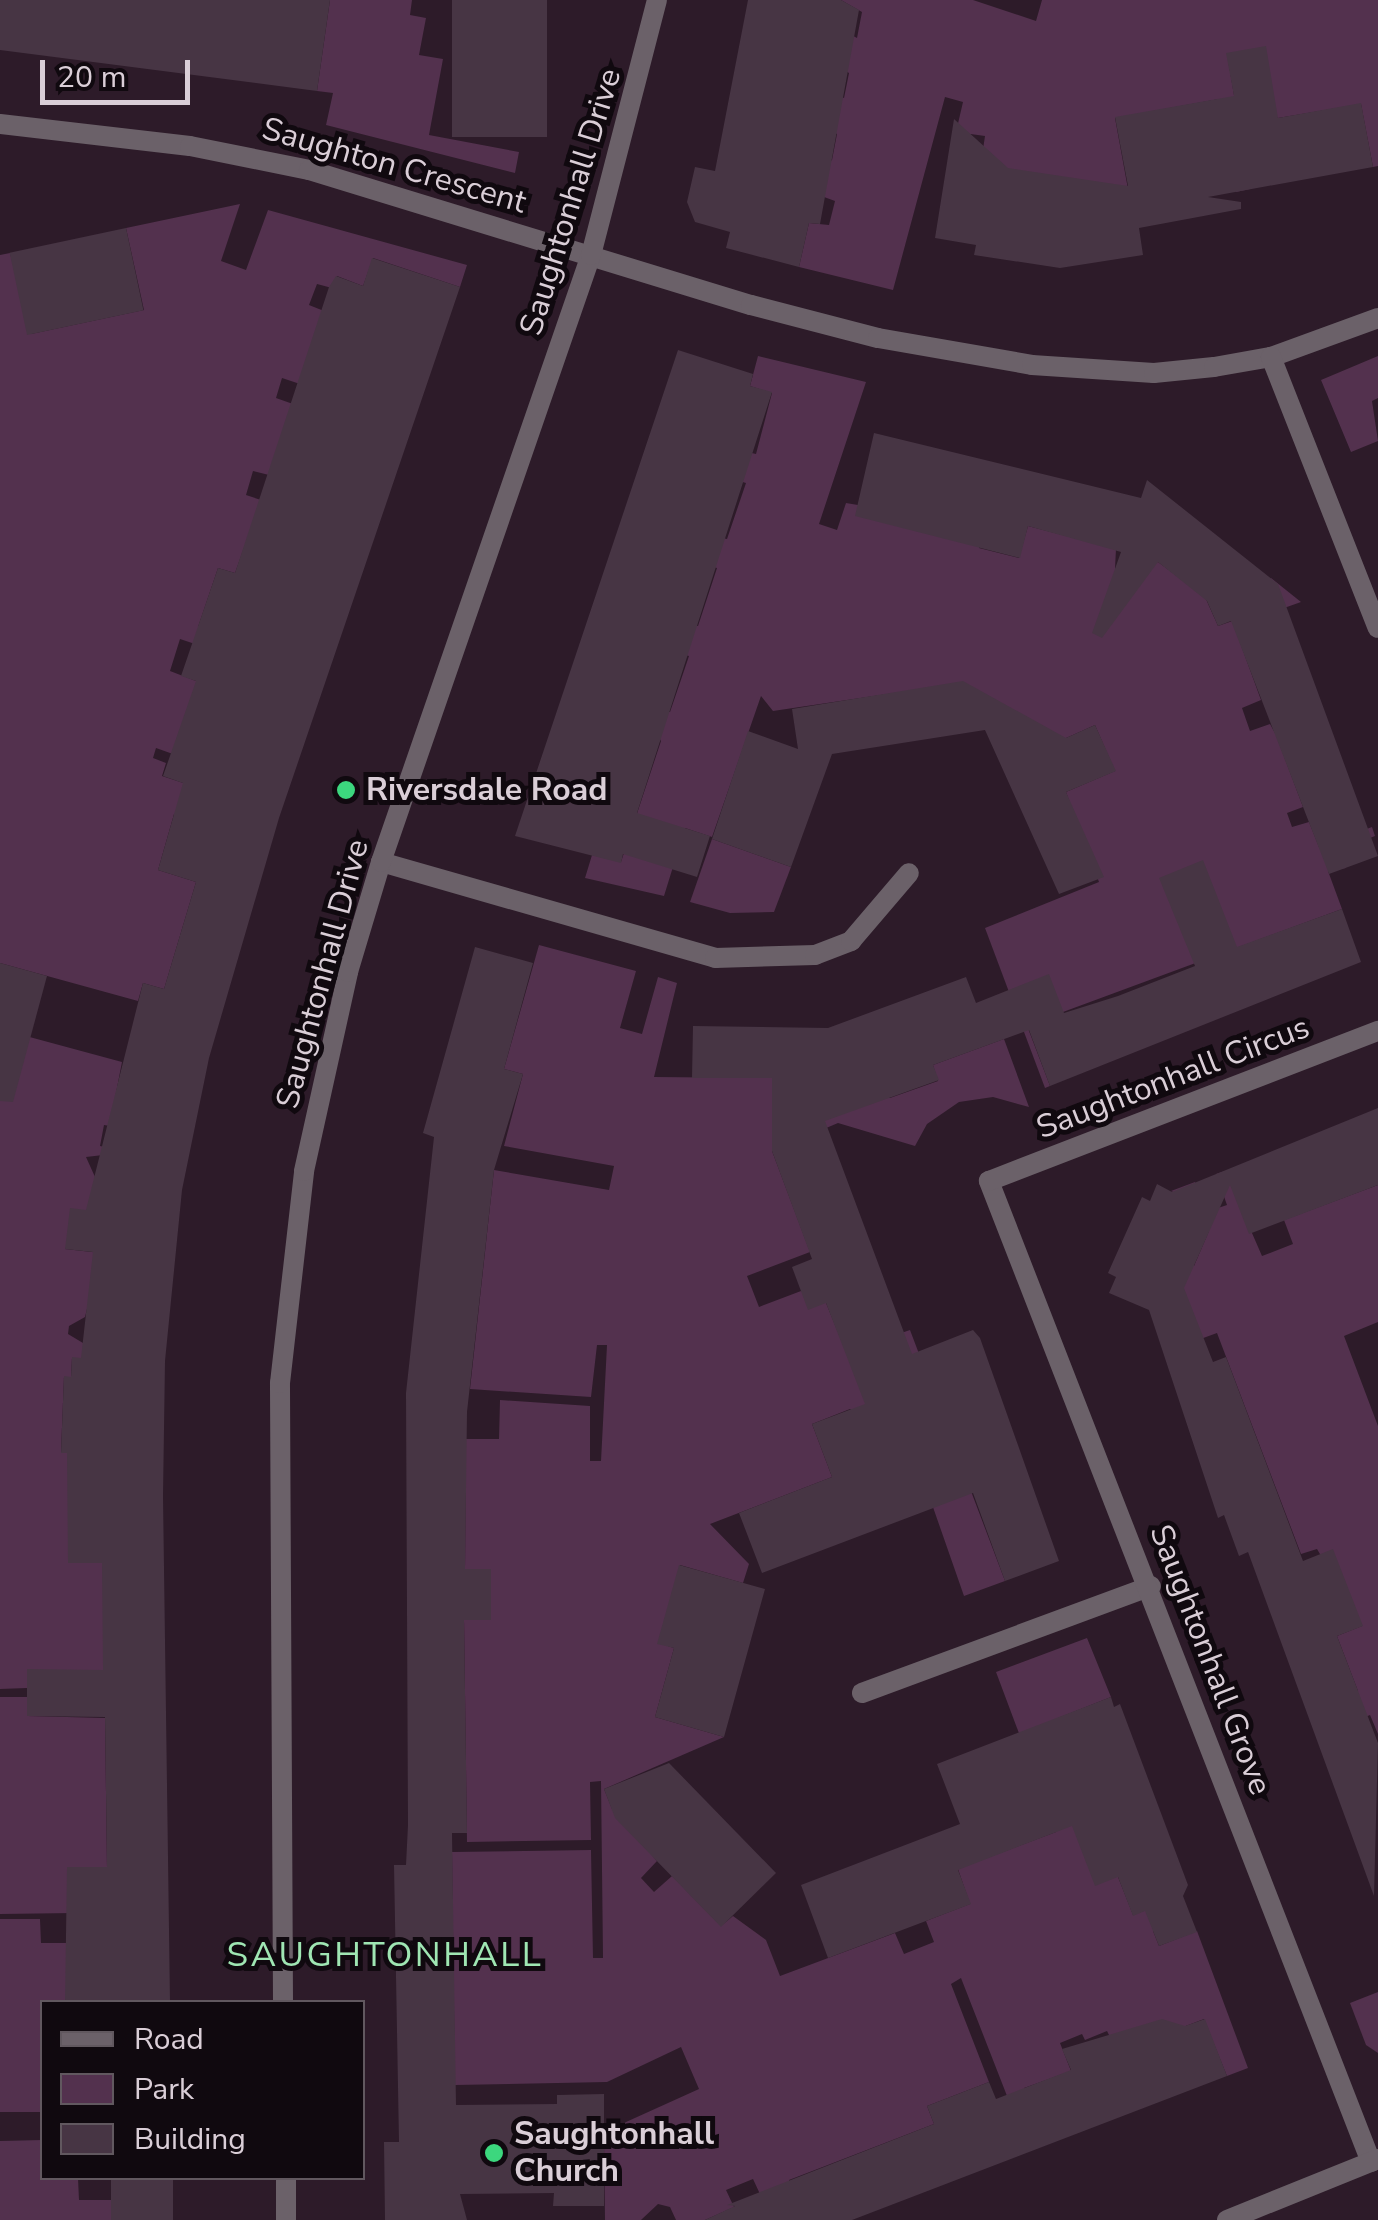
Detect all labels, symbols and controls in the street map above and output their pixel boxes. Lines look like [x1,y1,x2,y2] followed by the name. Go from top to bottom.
[45,40,195,102] scale bar
[57,57,126,98] text: 20 m
[512,64,630,340] street label: Saughtonhall Drive
[258,110,530,222] street label: Saughton Crescent
[366,771,607,809] place label: Riversdale Road
[335,779,357,801] marker: Riversdale Road
[269,835,377,1113] street label: Saughtonhall Drive
[1031,1008,1315,1148] street label: Saughtonhall Circus
[1141,1520,1279,1800] street label: Saughtonhall Grove
[227,1934,543,1976] district label: SAUGHTONHALL
[40,2000,365,2180] legend
[134,2019,204,2060] text: Road
[134,2069,194,2110] text: Park
[514,2116,714,2191] place label: Saughtonhall Church
[134,2119,246,2160] text: Building
[483,2142,505,2164] marker: Saughtonhall Church

